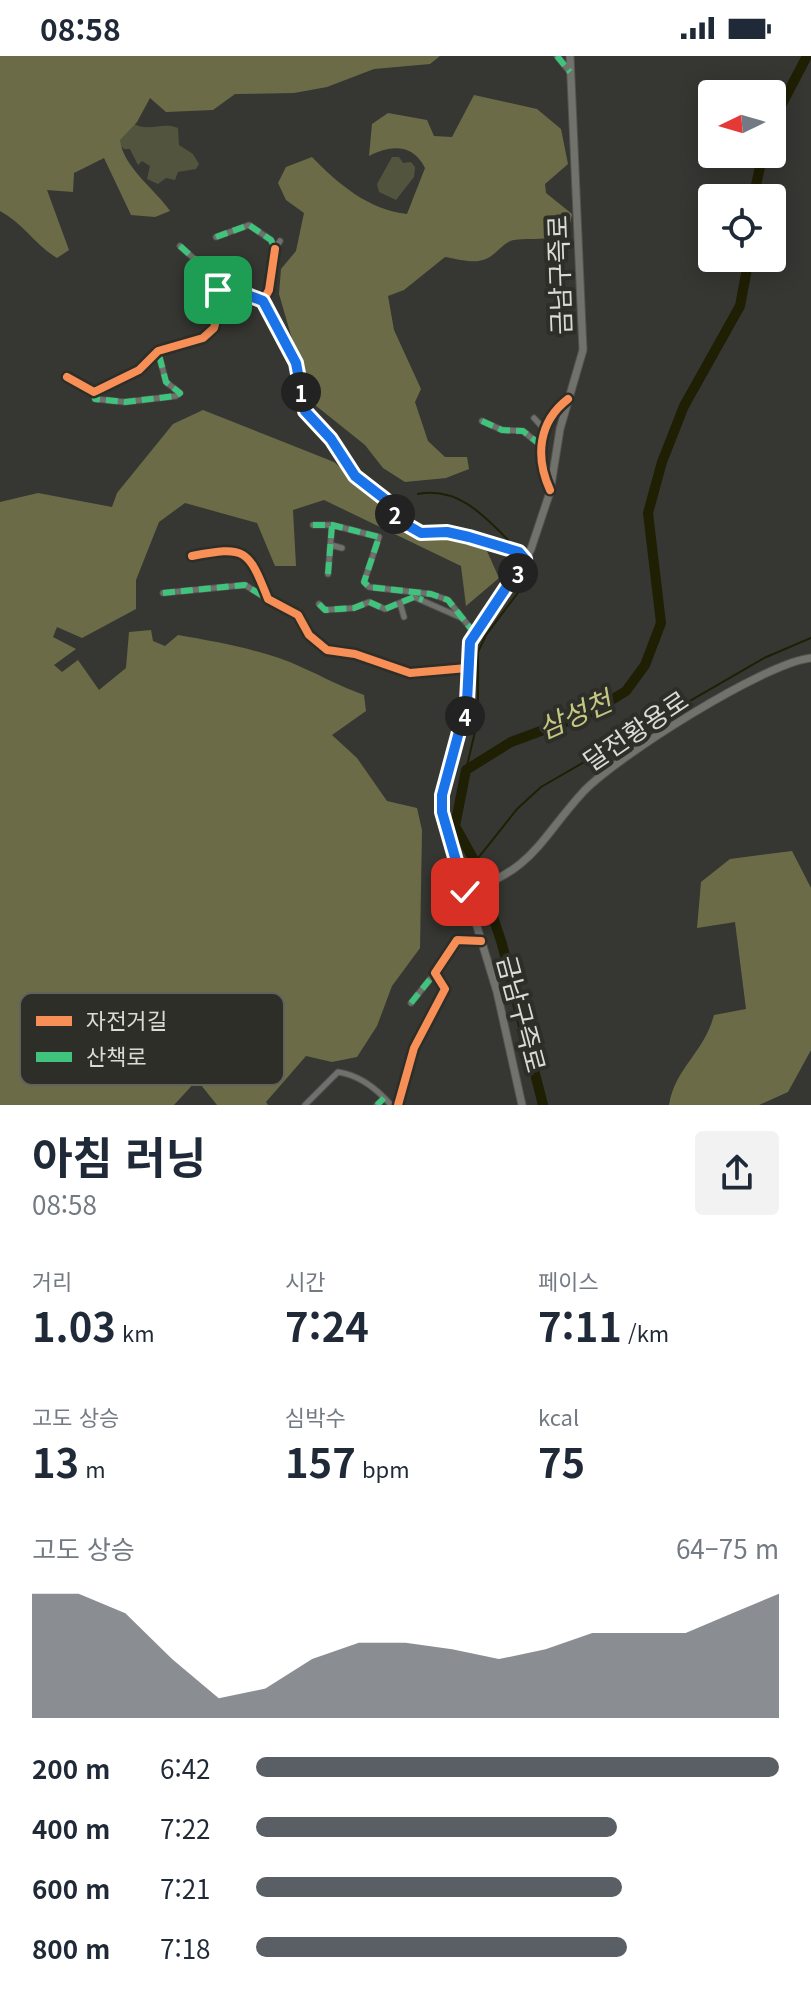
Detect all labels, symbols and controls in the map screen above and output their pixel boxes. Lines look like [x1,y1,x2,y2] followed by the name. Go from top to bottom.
[40,6,121,50] text: 08:58
[698,80,786,168] north arrow
[698,80,786,272] map controls
[698,184,786,272] button: locate
[537,215,578,336] street label: 금남구즉로
[184,256,252,324] pin
[196,268,240,312] icon: arrive
[281,372,321,412] pin: 1
[295,376,307,408] text: 1
[375,494,415,534] pin: 2
[389,498,401,530] text: 2
[498,553,538,593] pin: 3
[512,557,524,589] text: 3
[531,678,621,747] water label: 삼성천
[575,680,695,778] street label: 달전황용로
[445,696,485,736] pin: 4
[459,700,471,732] text: 4
[431,858,499,926] pin
[443,870,487,914] icon: check
[490,951,557,1076] street label: 금남구즉로
[20,993,284,1085] legend
[86,1003,167,1035] text: 자전거길
[86,1039,147,1071] text: 산책로
[32,1123,206,1187] text: 아침 러닝
[695,1131,779,1215] button: share
[32,1185,97,1222] text: 08:58
[32,1264,72,1296] text: 거리
[285,1264,325,1296] text: 시간
[538,1264,599,1296] text: 페이스
[32,1296,116,1354] text: 1.03
[285,1296,369,1354] text: 7:24
[538,1296,622,1354] text: 7:11
[116,1316,155,1348] text: km
[622,1316,669,1348] text: /km
[32,1400,119,1432] text: 고도 상승
[285,1400,346,1432] text: 심박수
[538,1400,579,1432] text: kcal
[32,1432,79,1490] text: 13
[285,1432,356,1490] text: 157
[538,1432,585,1490] text: 75
[79,1452,106,1484] text: m
[356,1452,410,1484] text: bpm
[32,1529,135,1566] text: 고도 상승
[676,1529,779,1566] text: 64–75 m
[32,1749,110,1786] text: 200 m
[160,1749,211,1786] text: 6:42
[32,1809,110,1846] text: 400 m
[160,1809,211,1846] text: 7:22
[32,1869,110,1906] text: 600 m
[160,1869,211,1906] text: 7:21
[32,1929,110,1966] text: 800 m
[160,1929,211,1966] text: 7:18

